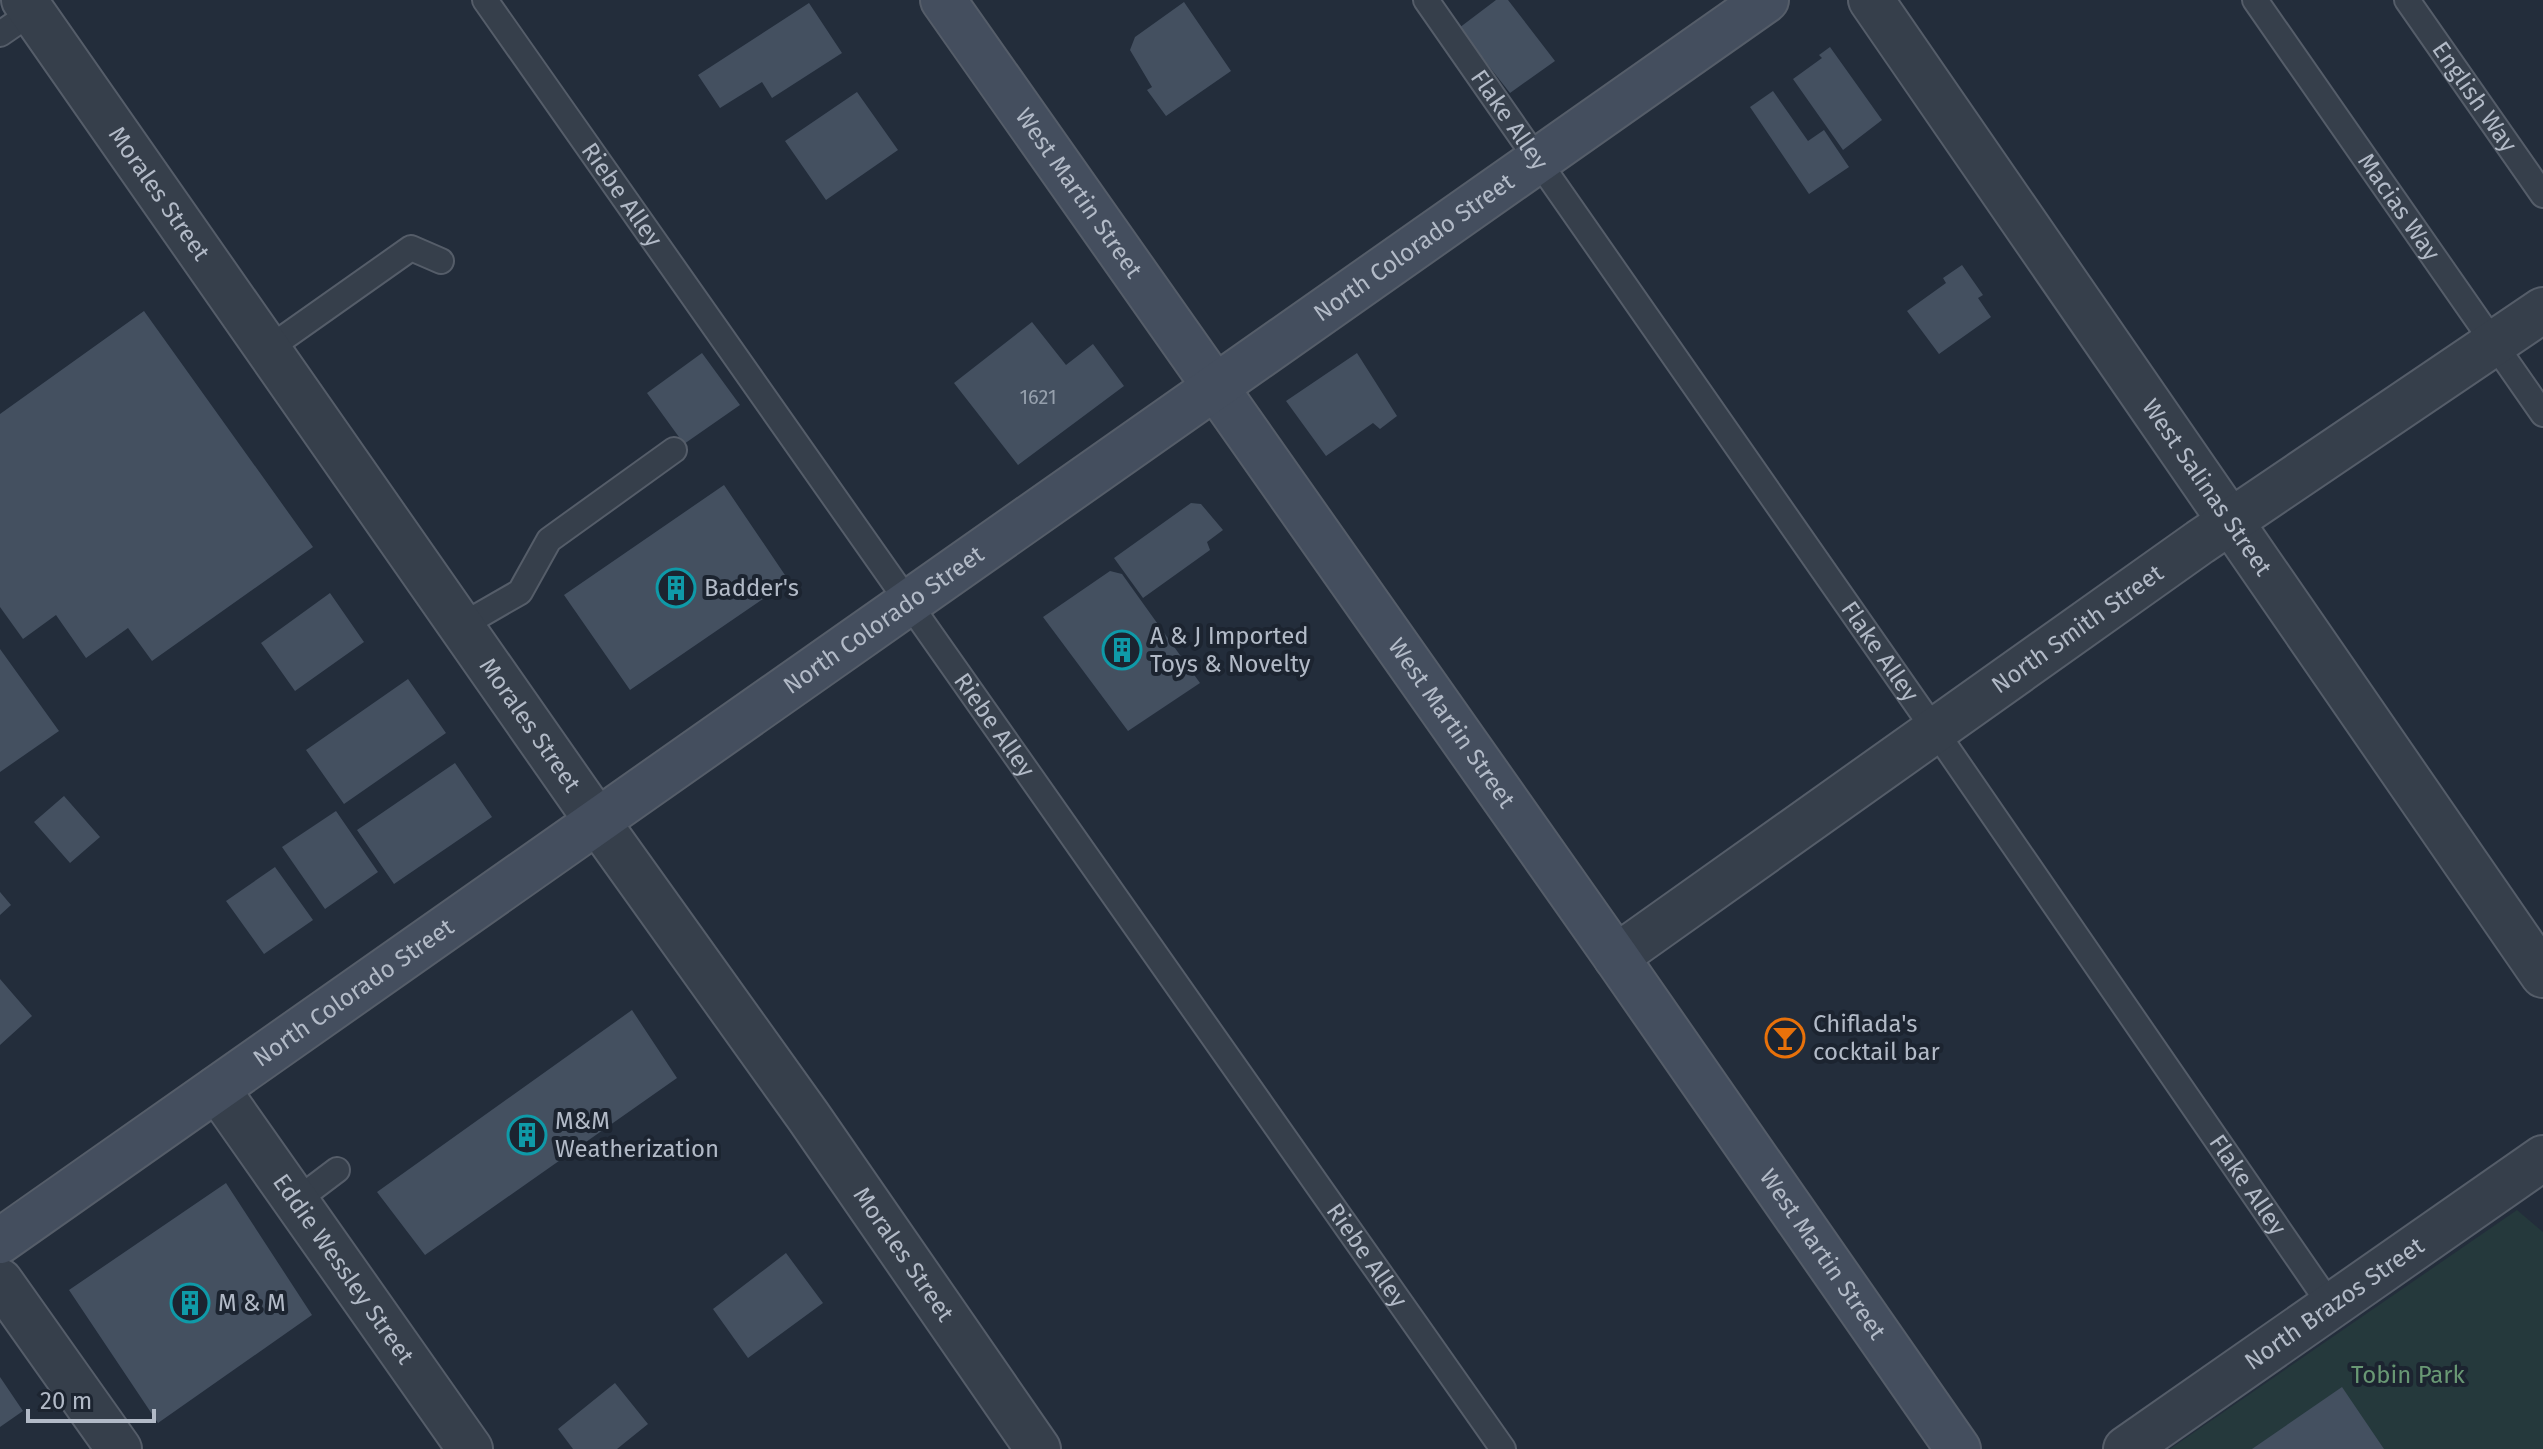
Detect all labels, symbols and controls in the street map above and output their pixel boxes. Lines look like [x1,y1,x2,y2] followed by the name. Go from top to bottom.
[2426,36,2523,158] street label: English Way
[1465,64,1554,175] street label: Flake Alley
[1009,103,1148,284] street label: West Martin Street
[103,121,216,266] street label: Morales Street
[576,137,668,252] street label: Riebe Alley
[2352,148,2446,266] street label: Macias Way
[1308,167,1520,327] street label: North Colorado Street
[1019,385,1057,409] house number: 1621
[2136,394,2278,581] street label: West Salinas Street
[778,540,989,700] street label: North Colorado Street
[1986,559,2169,700] street label: North Smith Street
[655,567,697,609] building icon: Badder's
[704,574,799,602] place label: Badder's
[1835,596,1925,707] street label: Flake Alley
[1150,622,1311,678] place label: A & J Imported Toys & Novelty
[1101,629,1143,671] building icon: A & J Imported Toys & Novelty
[1382,633,1521,814] street label: West Martin Street
[474,653,586,797] street label: Morales Street
[948,668,1041,783] street label: Riebe Alley
[248,912,459,1073] street label: North Colorado Street
[1813,1010,1941,1066] place label: Chiflada's cocktail bar
[1764,1017,1806,1059] bar icon: Chiflada's cocktail bar
[555,1107,719,1163] place label: M&M Weatherization
[506,1114,548,1156] building icon: M&M Weatherization
[2203,1129,2292,1241] street label: Flake Alley
[1754,1164,1892,1345] street label: West Martin Street
[267,1169,420,1370] street label: Eddie Wessley Street
[847,1182,960,1327] street label: Morales Street
[1321,1198,1413,1313] street label: Riebe Alley
[2239,1231,2430,1376] street label: North Brazos Street
[169,1282,211,1324] building icon: M & M
[218,1289,286,1317] place label: M & M
[2351,1361,2466,1389] park label: Tobin Park
[28,1373,154,1423] scale bar
[40,1387,92,1415] text: 20 m

